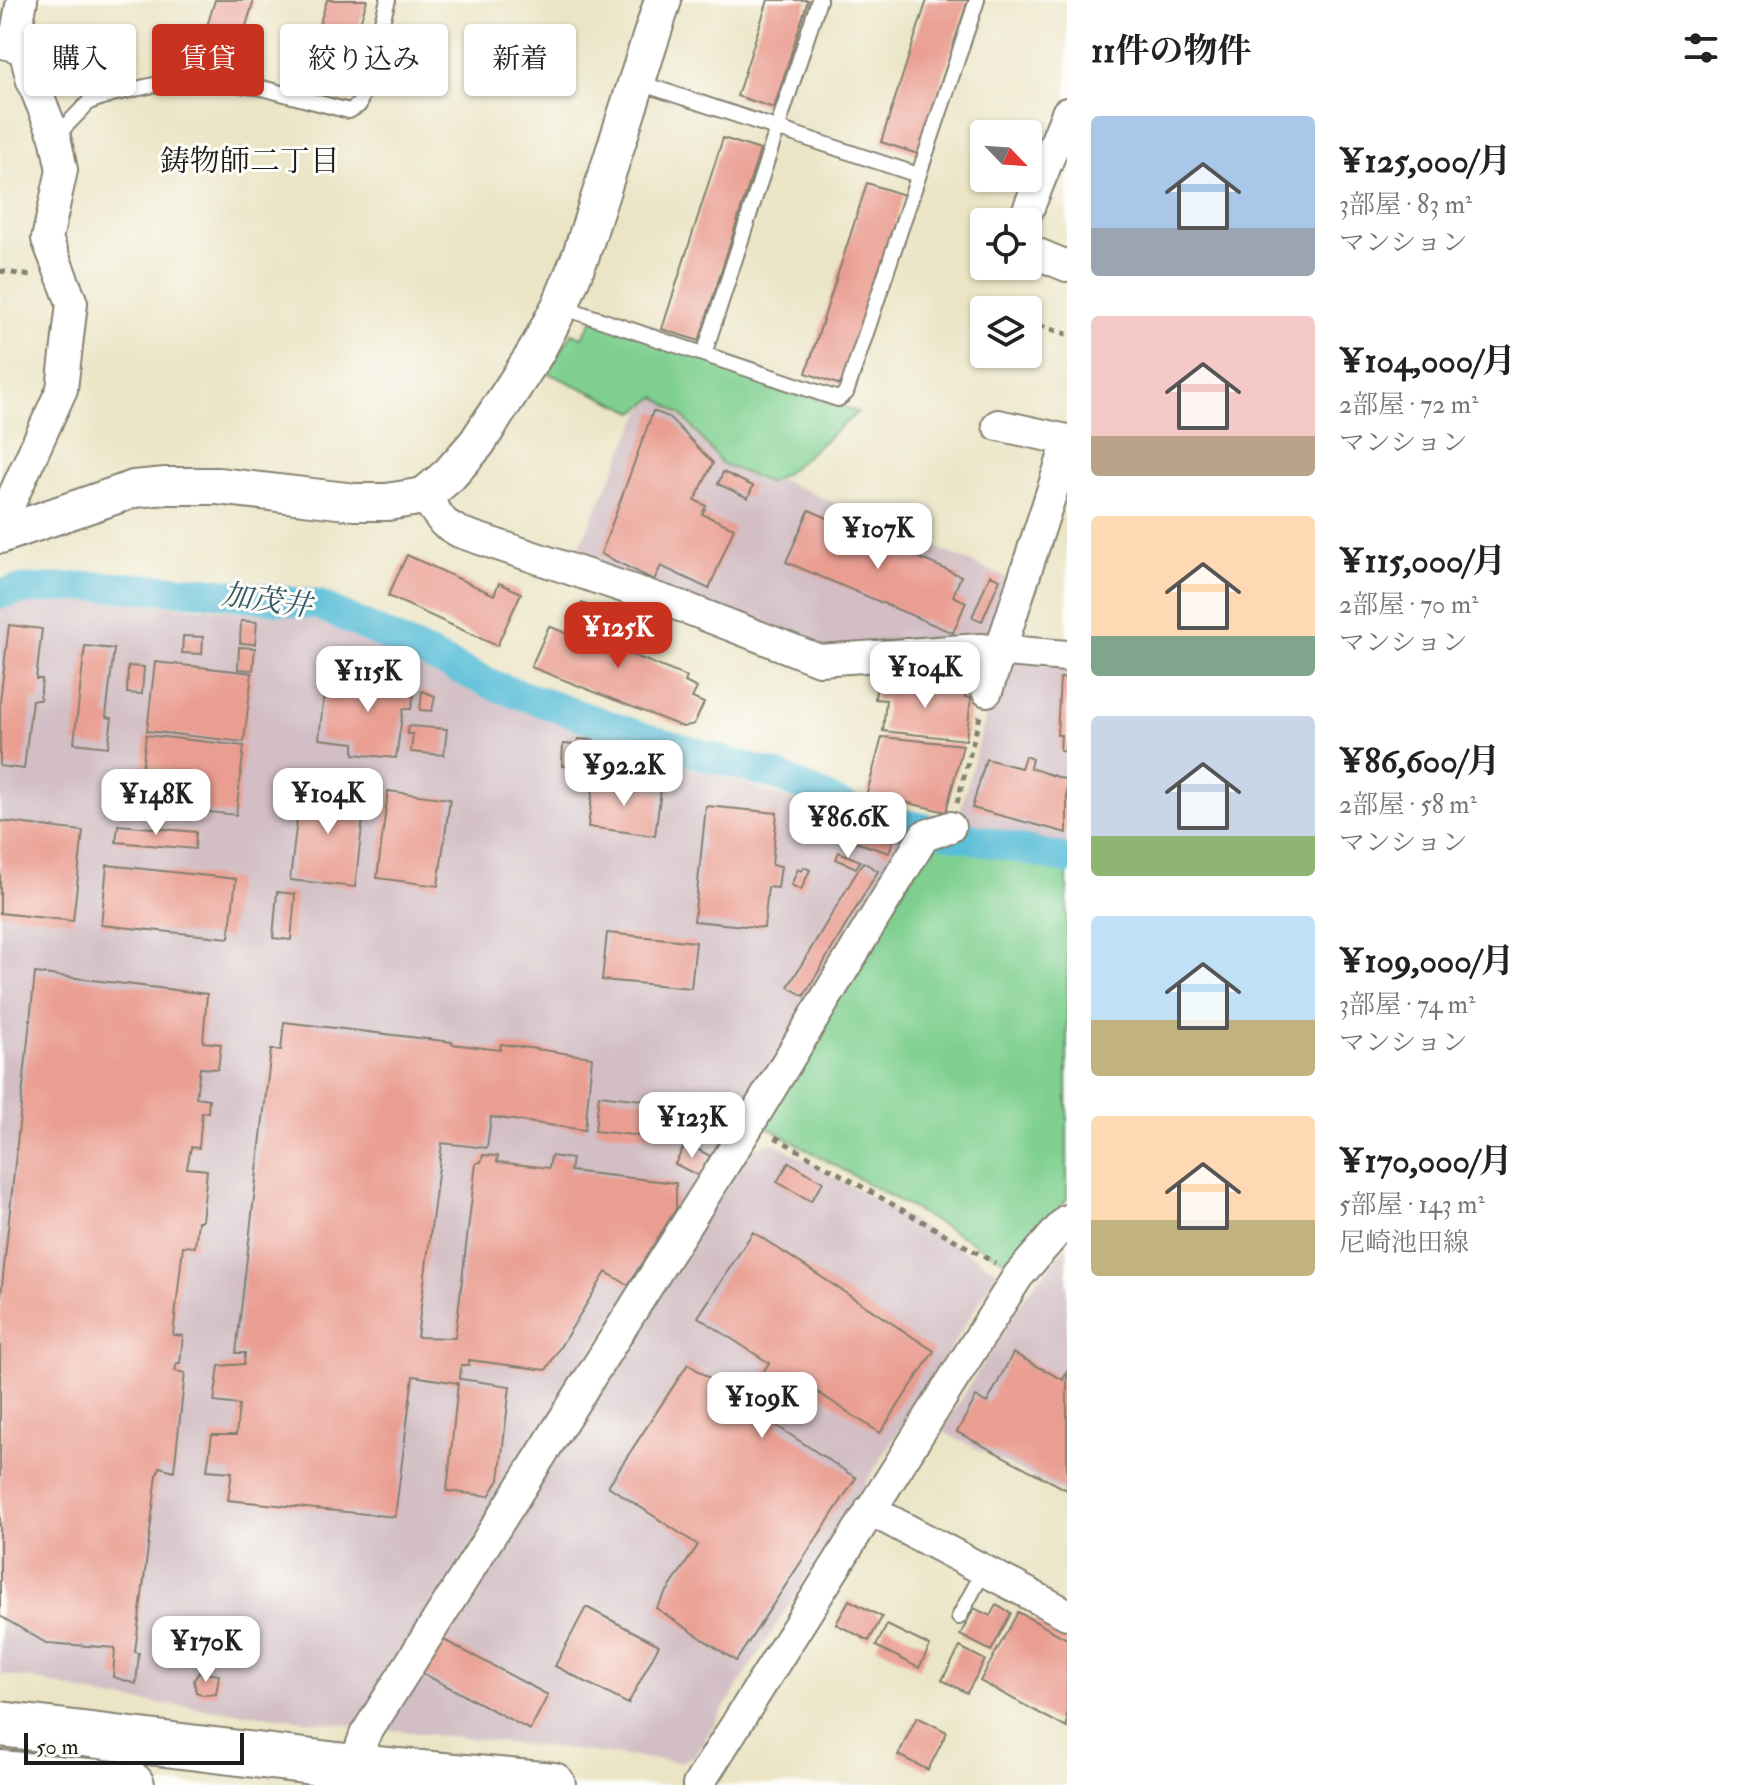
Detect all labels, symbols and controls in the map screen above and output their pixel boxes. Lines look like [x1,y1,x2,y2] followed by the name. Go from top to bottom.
[24,24,136,96] chip: 購入
[152,24,264,96] chip: 賃貸
[280,24,448,96] chip: 絞り込み
[464,24,576,96] chip: 新着
[1679,26,1723,70] icon: filters
[1091,30,1251,73] text: 11件の物件
[970,120,1042,192] north arrow
[970,120,1042,368] map controls
[1339,140,1511,183] text: ¥125,000/月
[160,143,340,180] district label: 鋳物師二丁目
[1155,148,1251,244] icon: home
[1339,189,1472,221] text: 3部屋 · 83 m²
[970,208,1042,280] button: locate
[1339,227,1468,259] text: マンション
[970,296,1042,368] button: layers
[1339,340,1516,383] text: ¥104,000/月
[1155,348,1251,444] icon: home
[1339,389,1478,421] text: 2部屋 · 72 m²
[1339,427,1468,459] text: マンション
[822,503,934,571] pin: ¥107K
[842,513,914,545] text: ¥107K
[1339,540,1506,583] text: ¥115,000/月
[1155,548,1251,644] icon: home
[220,576,317,625] water label: 加茂井
[1339,589,1478,621] text: 2部屋 · 70 m²
[562,602,674,670] pin: ¥125K
[582,612,654,644] text: ¥125K
[1339,627,1468,659] text: マンション
[869,642,981,710] pin: ¥104K
[312,646,424,714] pin: ¥115K
[888,652,962,684] text: ¥104K
[334,656,402,688] text: ¥115K
[559,740,689,808] pin: ¥92.2K
[1339,740,1501,783] text: ¥86,600/月
[1155,748,1251,844] icon: home
[583,750,665,782] text: ¥92.2K
[272,768,384,836] pin: ¥104K
[100,769,212,837] pin: ¥148K
[291,778,365,810] text: ¥104K
[119,779,193,811] text: ¥148K
[1339,789,1477,821] text: 2部屋 · 58 m²
[783,792,913,860] pin: ¥86.6K
[807,802,889,834] text: ¥86.6K
[1339,827,1468,859] text: マンション
[1339,940,1515,983] text: ¥109,000/月
[1155,948,1251,1044] icon: home
[1339,989,1475,1021] text: 3部屋 · 74 m²
[1339,1027,1468,1059] text: マンション
[636,1092,748,1160] pin: ¥123K
[657,1102,727,1134] text: ¥123K
[1339,1140,1513,1183] text: ¥170,000/月
[1155,1148,1251,1244] icon: home
[1339,1189,1485,1221] text: 5部屋 · 143 m²
[1339,1227,1469,1259] text: 尼崎池田線
[706,1372,818,1440] pin: ¥109K
[725,1382,799,1414] text: ¥109K
[150,1616,262,1684] pin: ¥170K
[170,1626,242,1658] text: ¥170K
[24,1729,244,1765] scale bar
[36,1733,78,1761] text: 50 m

